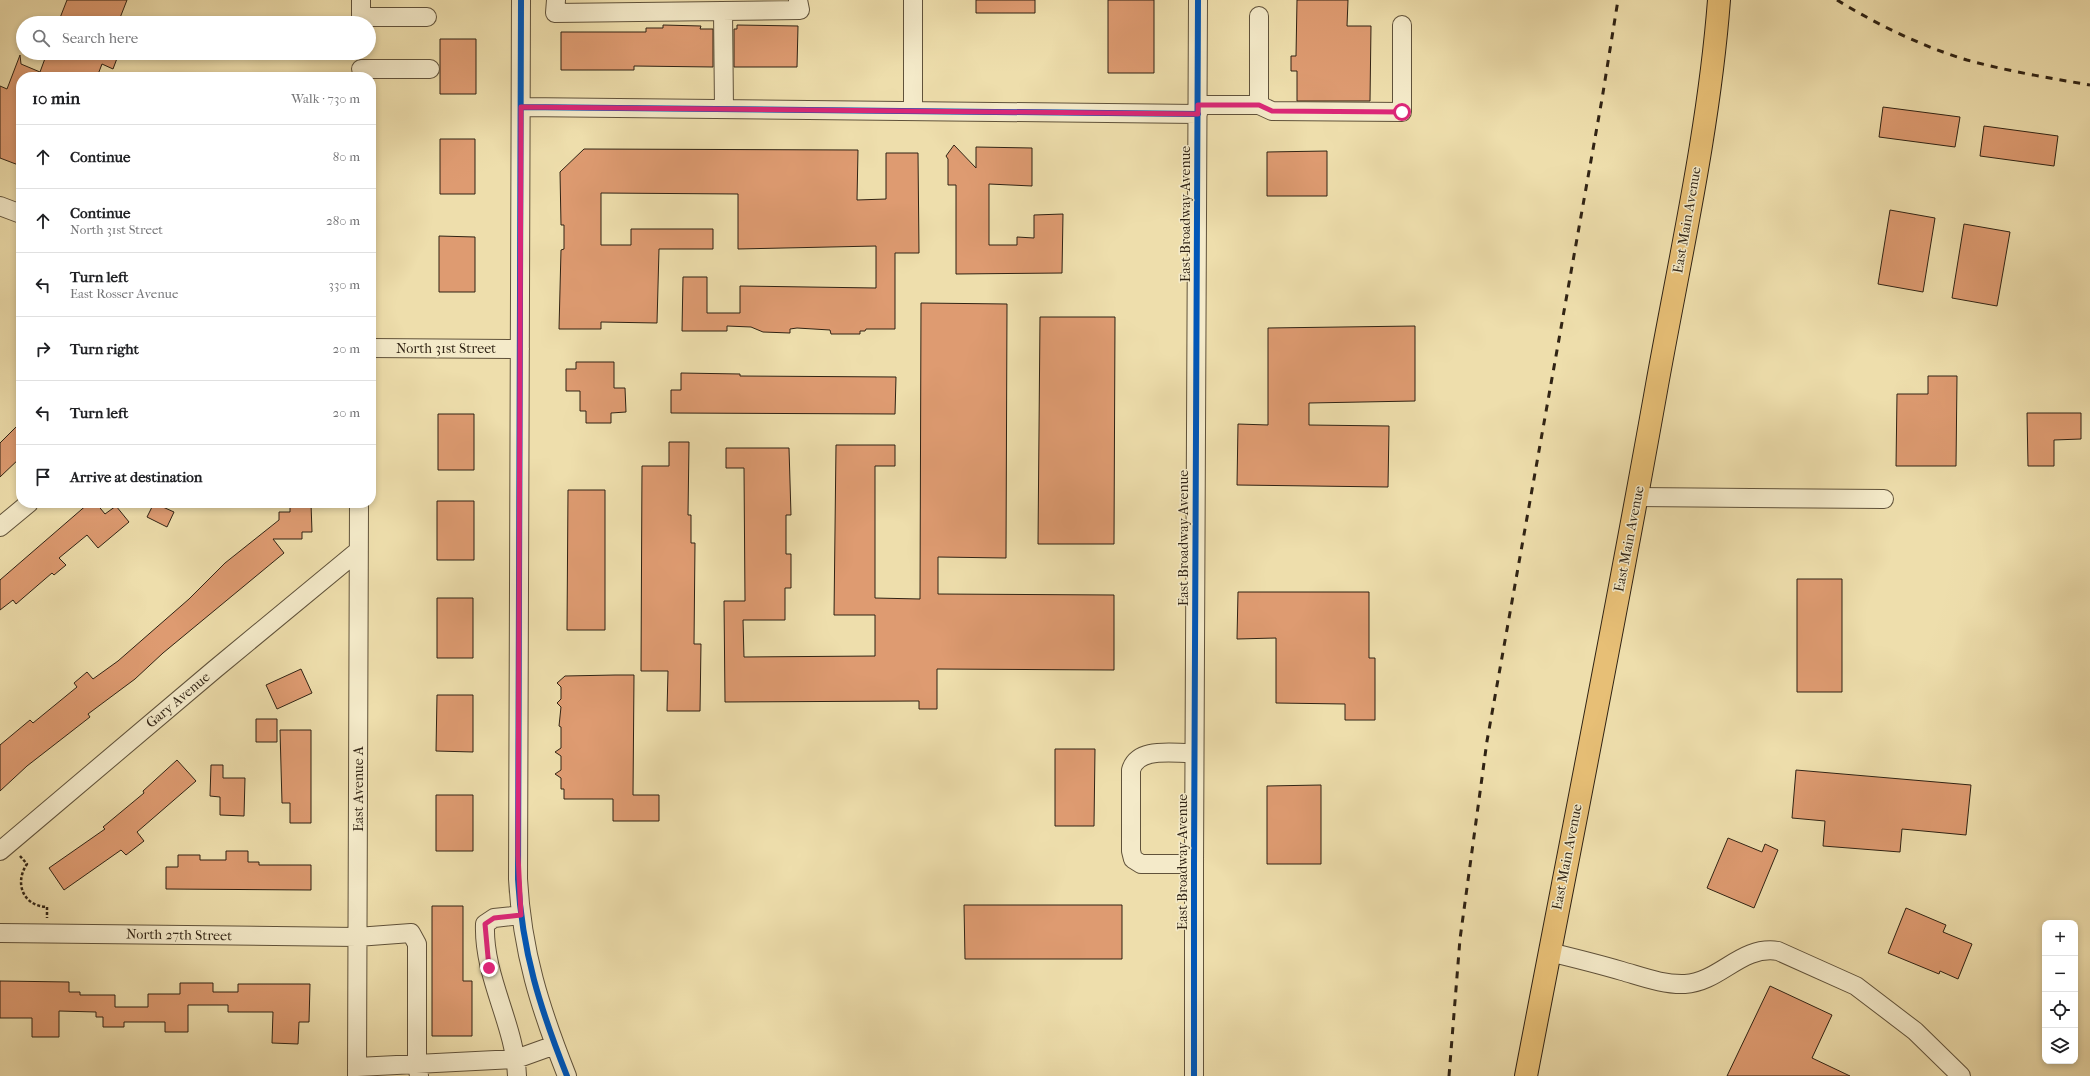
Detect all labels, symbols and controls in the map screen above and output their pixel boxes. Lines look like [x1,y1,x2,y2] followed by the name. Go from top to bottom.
[16,16,376,60] search box
[30,27,52,49] icon: search
[62,29,138,47] text: Search here
[32,88,80,108] text: 10 min
[291,91,360,106] text: Walk · 730 m
[1393,103,1411,121] route start
[32,146,54,168] icon: ahead
[1177,146,1194,282] street label: East Broadway Avenue
[70,148,130,166] text: Continue
[333,149,360,164] text: 80 m
[1669,165,1705,275] street label: East Main Avenue
[70,204,130,222] text: Continue
[32,210,54,232] icon: ahead
[326,213,360,228] text: 280 m
[70,222,163,237] text: North 31st Street
[70,268,128,286] text: Turn left
[32,274,54,296] icon: left
[329,277,360,292] text: 330 m
[70,286,178,301] text: East Rosser Avenue
[32,338,54,360] icon: right
[70,340,139,358] text: Turn right
[396,340,496,357] street label: North 31st Street
[333,341,360,356] text: 20 m
[32,402,54,424] icon: left
[70,404,128,422] text: Turn left
[333,405,360,420] text: 20 m
[32,466,54,488] icon: arrive
[70,468,202,486] text: Arrive at destination
[1175,470,1192,606] street label: East Broadway Avenue
[1610,484,1648,594] street label: East Main Avenue
[143,668,213,732] street label: Gary Avenue
[350,745,367,832] street label: East Avenue A
[1174,794,1191,930] street label: East Broadway Avenue
[1548,802,1586,912] street label: East Main Avenue
[2042,920,2078,1064] map controls
[2042,920,2078,956] button: +
[126,926,232,944] street label: North 27th Street
[2042,956,2078,992] button: −
[480,959,498,977] route end
[2042,992,2078,1028] button: locate
[2042,1028,2078,1064] button: layers

